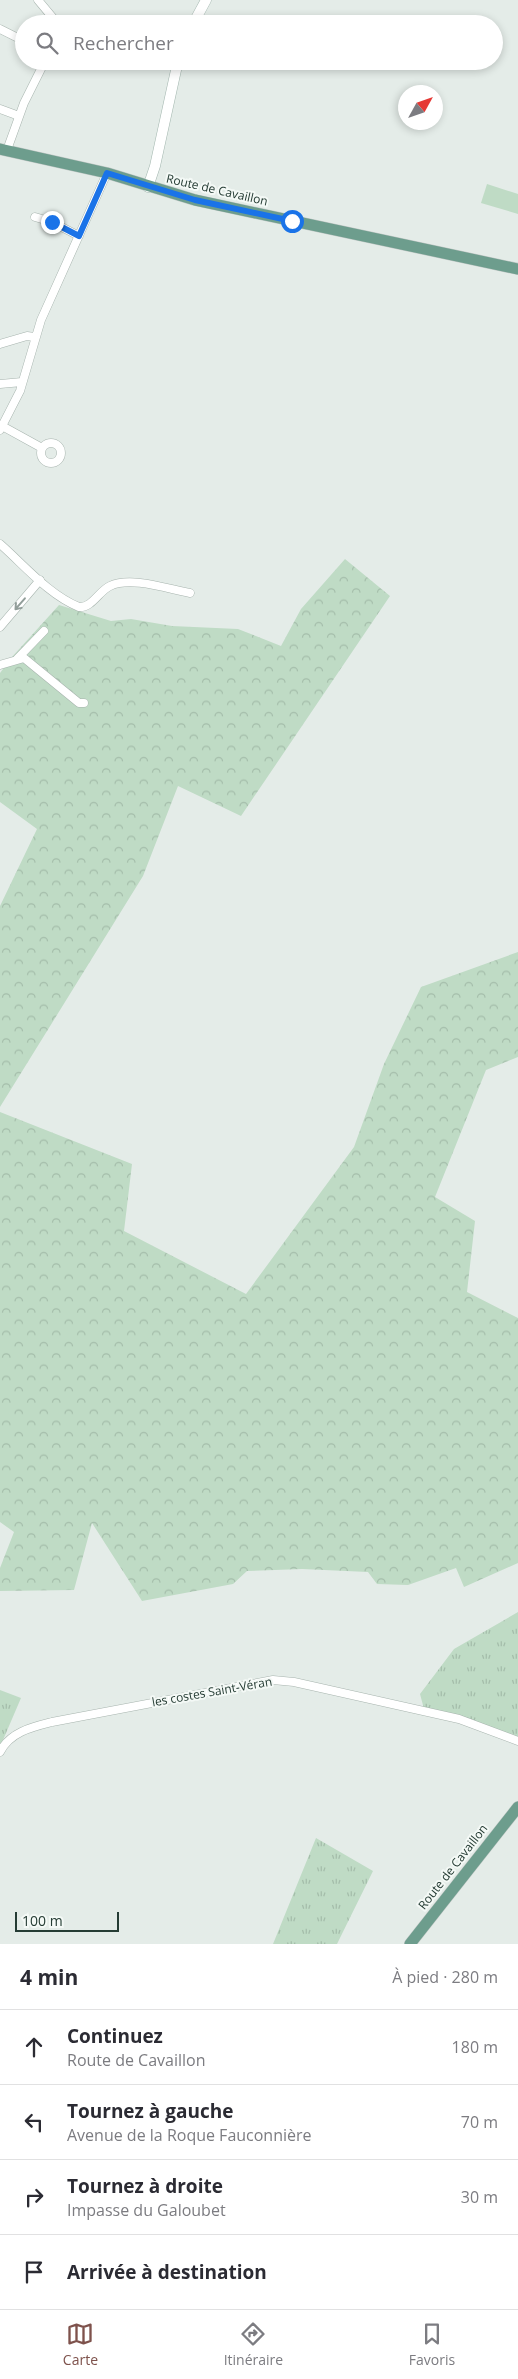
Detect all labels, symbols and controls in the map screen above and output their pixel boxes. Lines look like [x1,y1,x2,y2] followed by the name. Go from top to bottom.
[15,15,503,70] search box
[33,29,61,57] icon: search
[73,30,174,56] text: Rechercher
[398,85,443,130] north arrow
[165,170,270,209] street label: Route de Cavaillon
[281,210,304,233] route start
[41,211,64,234] route end
[14,597,26,610] one-way arrow
[150,1673,273,1710] street label: les costes Saint-Véran
[414,1821,491,1913] street label: Route de Cavaillon
[15,1909,119,1932] scale bar
[22,1911,63,1930] text: 100 m
[20,1963,78,1991] text: 4 min
[392,1966,498,1988] text: À pied · 280 m
[67,2023,163,2049] text: Continuez
[20,2033,48,2061] icon: ahead
[452,2036,498,2058] text: 180 m
[67,2049,206,2071] text: Route de Cavaillon
[67,2098,233,2124] text: Tournez à gauche
[20,2108,48,2136] icon: left
[461,2111,498,2133] text: 70 m
[67,2124,312,2146] text: Avenue de la Roque Fauconnière
[67,2173,223,2199] text: Tournez à droite
[20,2183,48,2211] icon: right
[461,2186,498,2208] text: 30 m
[67,2199,226,2221] text: Impasse du Galoubet
[20,2258,48,2286] icon: arrive
[67,2259,267,2285] text: Arrivée à destination
[63,2320,98,2369] tab: Carte
[224,2320,283,2369] tab: Itinéraire
[409,2320,455,2369] tab: Favoris

